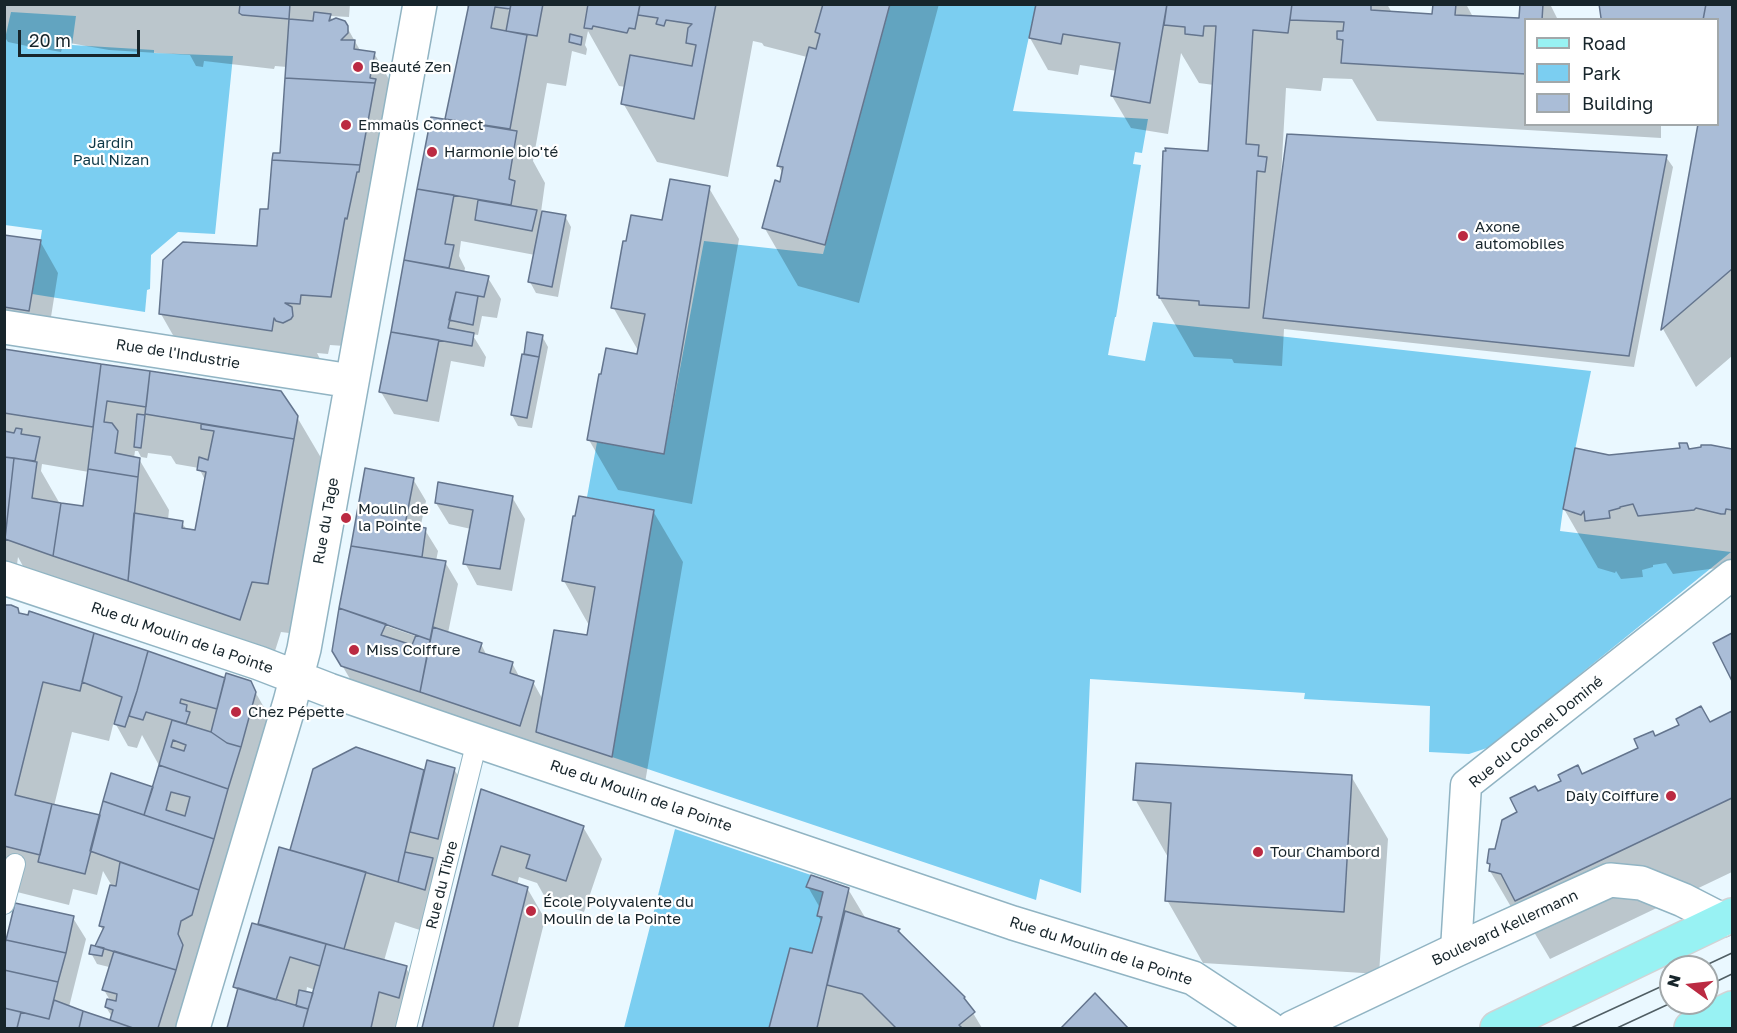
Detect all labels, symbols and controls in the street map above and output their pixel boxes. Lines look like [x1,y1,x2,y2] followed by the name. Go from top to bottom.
[21,18,142,56] scale bar
[1524,18,1719,126] legend
[29,29,71,51] text: 20 m
[1582,32,1626,54] text: Road
[370,58,451,76] place label: Beauté Zen
[351,60,365,74] marker: Beauté Zen
[1582,62,1621,84] text: Park
[1582,92,1653,114] text: Building
[358,116,483,134] place label: Emmaüs Connect
[339,118,353,132] marker: Emmaüs Connect
[73,134,149,169] park label: Jardin Paul Nizan
[444,143,558,161] place label: Harmonie bio'té
[425,145,439,159] marker: Harmonie bio'té
[1475,218,1564,253] place label: Axone automobiles
[1456,229,1470,243] marker: Axone automobiles
[115,335,241,373] street label: Rue de l'Industrie
[310,476,342,566] street label: Rue du Tage
[358,500,429,535] place label: Moulin de la Pointe
[339,511,353,525] marker: Moulin de la Pointe
[89,598,275,678] street label: Rue du Moulin de la Pointe
[366,641,460,659] place label: Miss Coiffure
[347,643,361,657] marker: Miss Coiffure
[1465,672,1607,792] street label: Rue du Colonel Dominé
[248,703,344,721] place label: Chez Pépette
[229,705,243,719] marker: Chez Pépette
[548,756,734,836] street label: Rue du Moulin de la Pointe
[1566,787,1659,805] place label: Daly Coiffure
[1664,789,1678,803] marker: Daly Coiffure
[422,839,462,931] street label: Rue du Tibre
[1270,843,1380,861] place label: Tour Chambord
[1251,845,1265,859] marker: Tour Chambord
[1429,886,1581,970] street label: Boulevard Kellermann
[543,893,694,928] place label: École Polyvalente du Moulin de la Pointe
[524,904,538,918] marker: École Polyvalente du Moulin de la Pointe
[1007,913,1195,989] street label: Rue du Moulin de la Pointe
[1659,955,1719,1015] north arrow
[1662,972,1685,989] text: N

